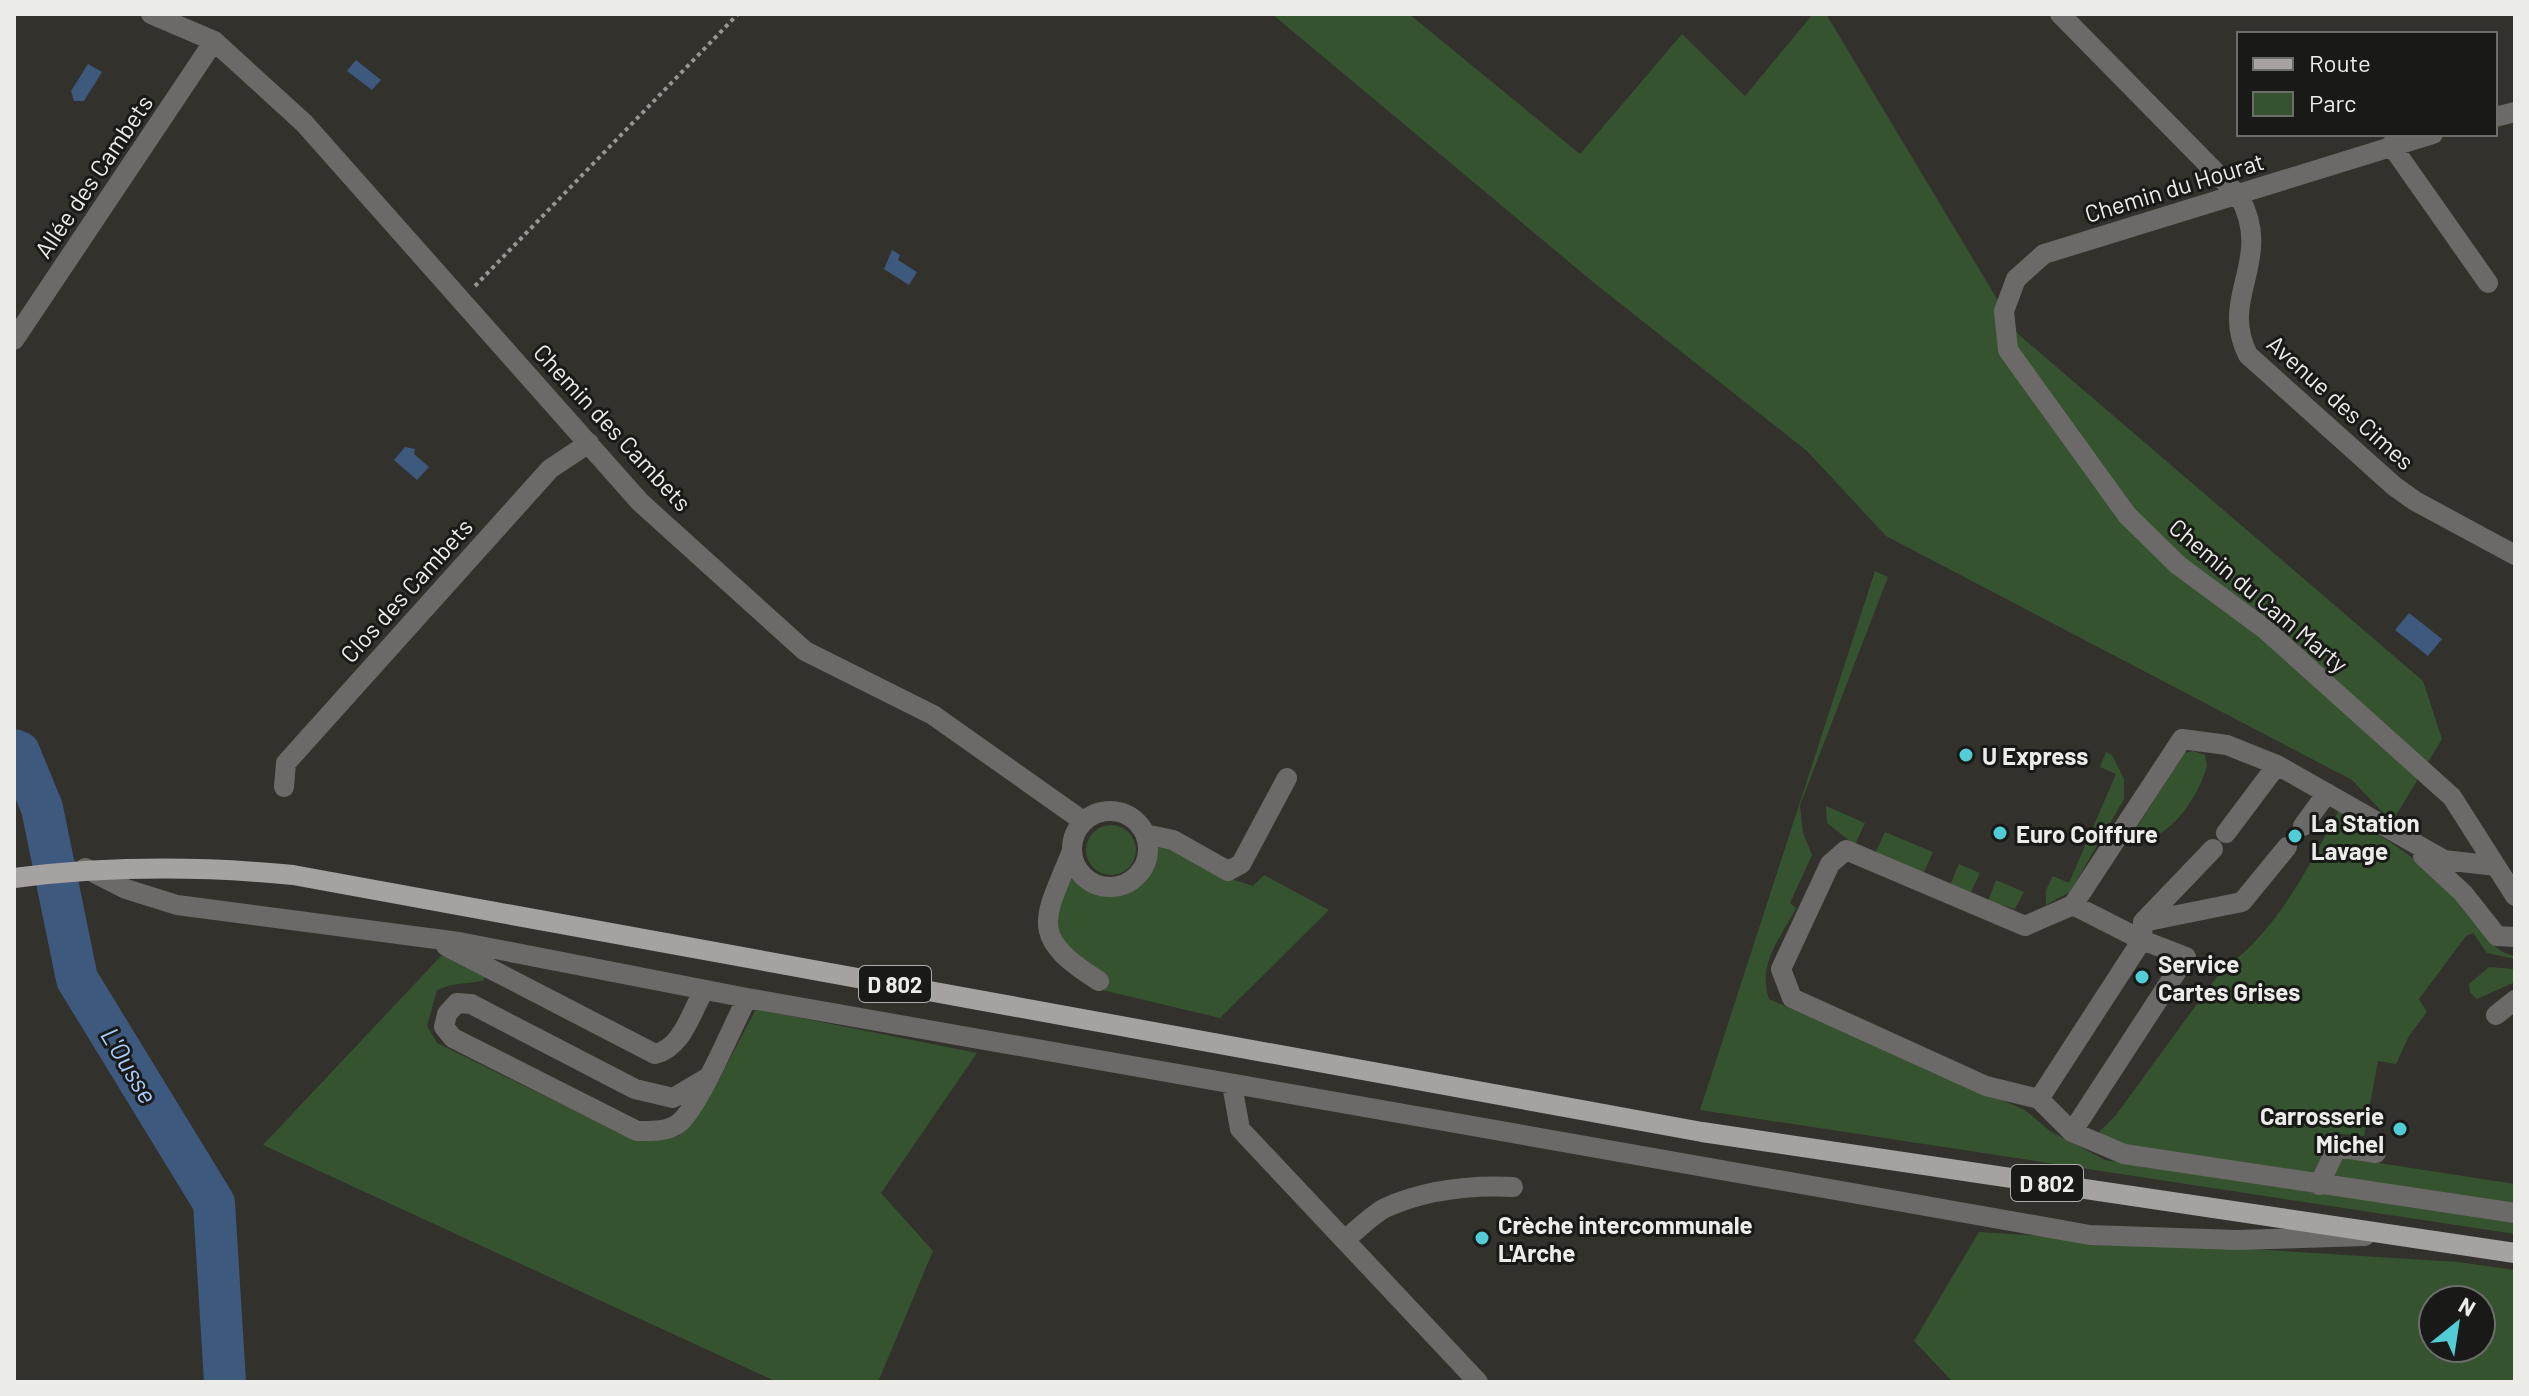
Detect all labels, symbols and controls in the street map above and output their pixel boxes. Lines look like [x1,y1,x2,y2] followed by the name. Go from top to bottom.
[2237,32,2497,136] legend
[2309,48,2371,77] text: Route
[2309,88,2357,117] text: Parc
[28,89,158,263] street label: Allée des Cambets
[2081,146,2267,228] street label: Chemin du Hourat
[2262,328,2420,476] street label: Avenue des Cimes
[528,337,698,517] street label: Chemin des Cambets
[334,512,478,668] street label: Clos des Cambets
[2164,512,2354,678] street label: Chemin du Cam Marty
[1982,741,2088,770] place label: U Express
[1957,746,1975,764] marker: U Express
[2311,808,2420,865] place label: La Station Lavage
[2016,819,2158,848] place label: Euro Coiffure
[1991,824,2009,842] marker: Euro Coiffure
[2286,827,2304,845] marker: La Station Lavage
[2158,949,2300,1006] place label: Service Cartes Grises
[859,966,931,1002] road number: D 802
[2133,968,2151,986] marker: Service Cartes Grises
[95,1021,165,1109] water label: L'Ousse
[2260,1101,2384,1158] place label: Carrosserie Michel
[2391,1120,2409,1138] marker: Carrosserie Michel
[2011,1165,2083,1201] road number: D 802
[1498,1210,1753,1267] place label: Crèche intercommunale L'Arche
[1473,1229,1491,1247] marker: Crèche intercommunale L'Arche
[2417,1284,2497,1364] north arrow
[2455,1291,2480,1321] text: N

